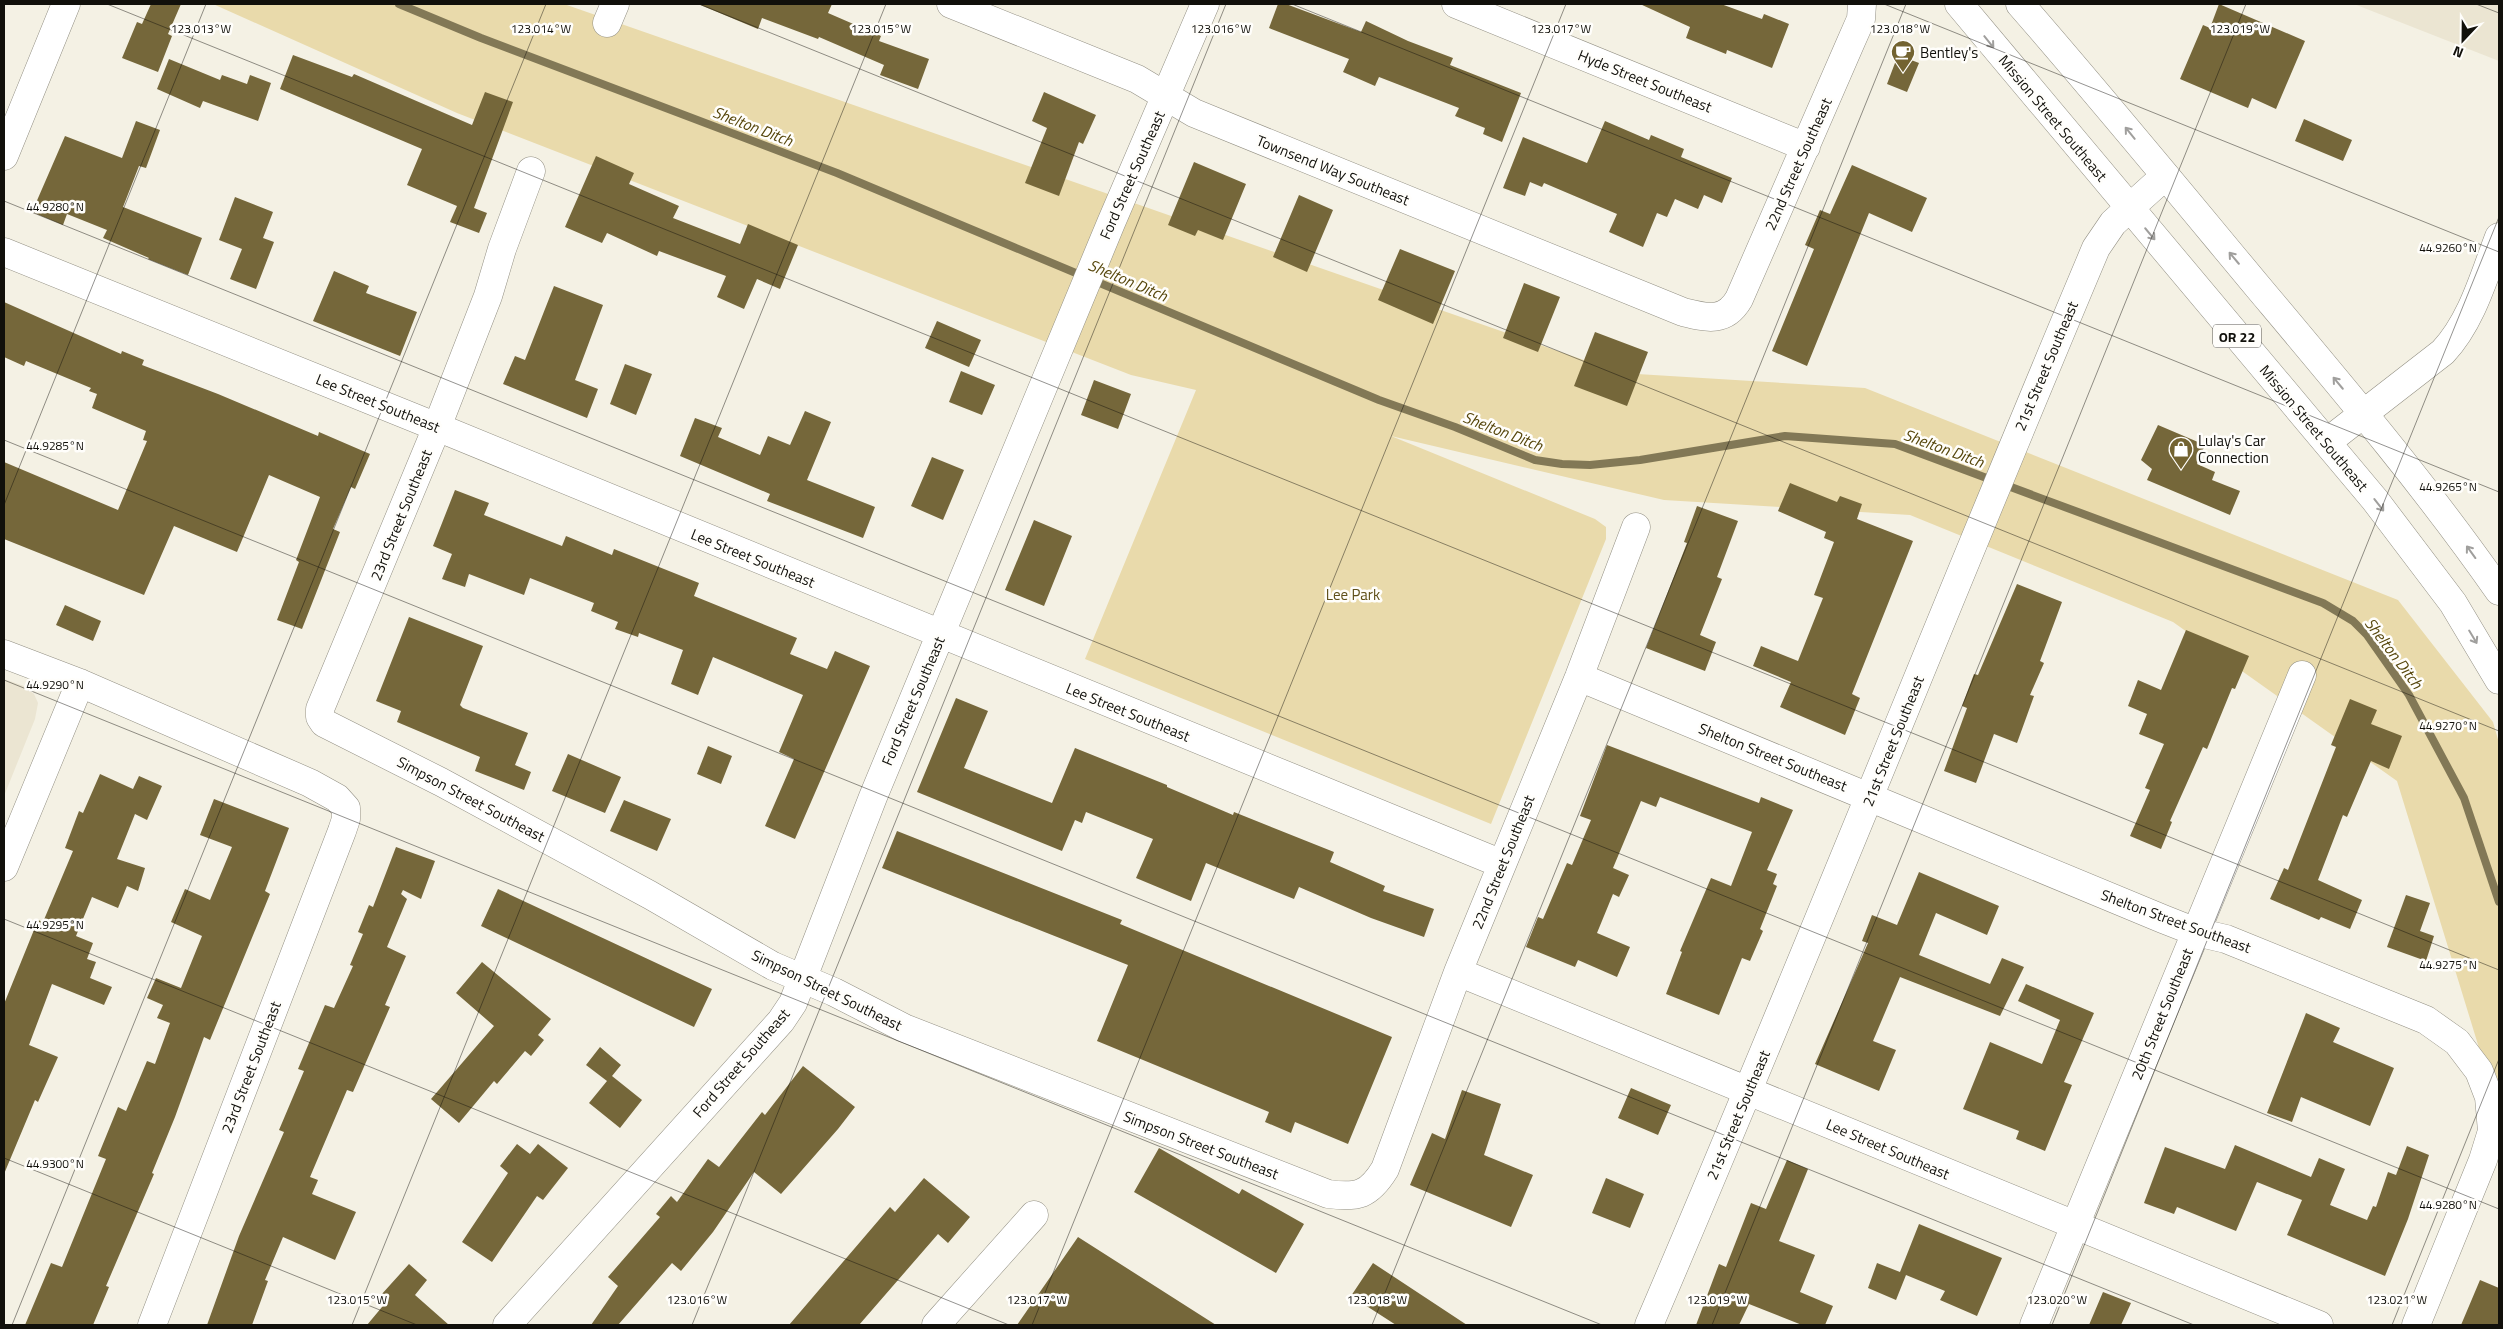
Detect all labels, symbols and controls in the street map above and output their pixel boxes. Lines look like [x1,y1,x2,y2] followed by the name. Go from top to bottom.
[2438,15,2488,65] north arrow
[171,19,231,38] text: 123.013°W
[511,19,571,38] text: 123.014°W
[851,19,911,38] text: 123.015°W
[1191,19,1251,38] text: 123.016°W
[1531,19,1591,38] text: 123.017°W
[1870,19,1930,38] text: 123.018°W
[2210,19,2270,38] text: 123.019°W
[1984,35,1995,48] one-way arrow
[1890,39,1916,73] cafe icon: Bentley's
[1920,41,1978,64] place label: Bentley's
[2450,41,2466,64] text: N
[1575,44,1716,119] street label: Hyde Street Southeast
[1993,50,2113,187] street label: Mission Street Southeast
[1758,93,1838,234] street label: 22nd Street Southeast
[710,100,797,153] water label: Shelton Ditch
[1093,106,1171,243] street label: Ford Street Southeast
[2125,127,2136,140] one-way arrow
[1253,129,1414,212] street label: Townsend Way Southeast
[26,197,84,216] text: 44.9280°N
[2144,227,2156,240] one-way arrow
[2419,238,2477,257] text: 44.9260°N
[2228,252,2239,265] one-way arrow
[1085,253,1172,308] water label: Shelton Ditch
[2008,297,2084,434] street label: 21st Street Southeast
[2213,324,2261,348] road number: OR 22
[2254,360,2374,497] street label: Mission Street Southeast
[312,368,444,439] street label: Lee Street Southeast
[2332,377,2343,390] one-way arrow
[1460,405,1547,458] water label: Shelton Ditch
[1901,422,1988,474] water label: Shelton Ditch
[2198,429,2269,469] place label: Lulay's Car Connection
[26,436,84,455] text: 44.9285°N
[2168,436,2194,470] shop icon: Lulay's Car Connection
[364,445,438,584] street label: 23rd Street Southeast
[2419,477,2477,496] text: 44.9265°N
[2373,498,2384,511] one-way arrow
[687,523,819,594] street label: Lee Street Southeast
[2466,545,2476,559] one-way arrow
[1326,583,1380,606] park label: Lee Park
[2359,612,2429,695] water label: Shelton Ditch
[2469,629,2479,643] one-way arrow
[875,632,951,769] street label: Ford Street Southeast
[1856,672,1930,810] street label: 21st Street Southeast
[26,675,84,694] text: 44.9290°N
[1062,677,1194,748] street label: Lee Street Southeast
[2419,716,2477,735] text: 44.9270°N
[1695,717,1851,798] street label: Shelton Street Southeast
[393,750,550,848] street label: Simpson Street Southeast
[1466,791,1541,932] street label: 22nd Street Southeast
[2098,883,2255,959] street label: Shelton Street Southeast
[26,915,84,934] text: 44.9295°N
[748,944,907,1037] street label: Simpson Street Southeast
[2125,944,2199,1083] street label: 20th Street Southeast
[2419,955,2477,974] text: 44.9275°N
[215,997,287,1136] street label: 23rd Street Southeast
[687,1003,796,1123] street label: Ford Street Southeast
[1700,1046,1776,1183] street label: 21st Street Southeast
[1120,1105,1283,1186] street label: Simpson Street Southeast
[1823,1113,1954,1186] street label: Lee Street Southeast
[26,1154,84,1173] text: 44.9300°N
[2419,1195,2477,1214] text: 44.9280°N
[327,1290,387,1309] text: 123.015°W
[667,1290,727,1309] text: 123.016°W
[1007,1290,1067,1309] text: 123.017°W
[1347,1290,1407,1309] text: 123.018°W
[1687,1290,1747,1309] text: 123.019°W
[2027,1290,2087,1309] text: 123.020°W
[2367,1290,2427,1309] text: 123.021°W

